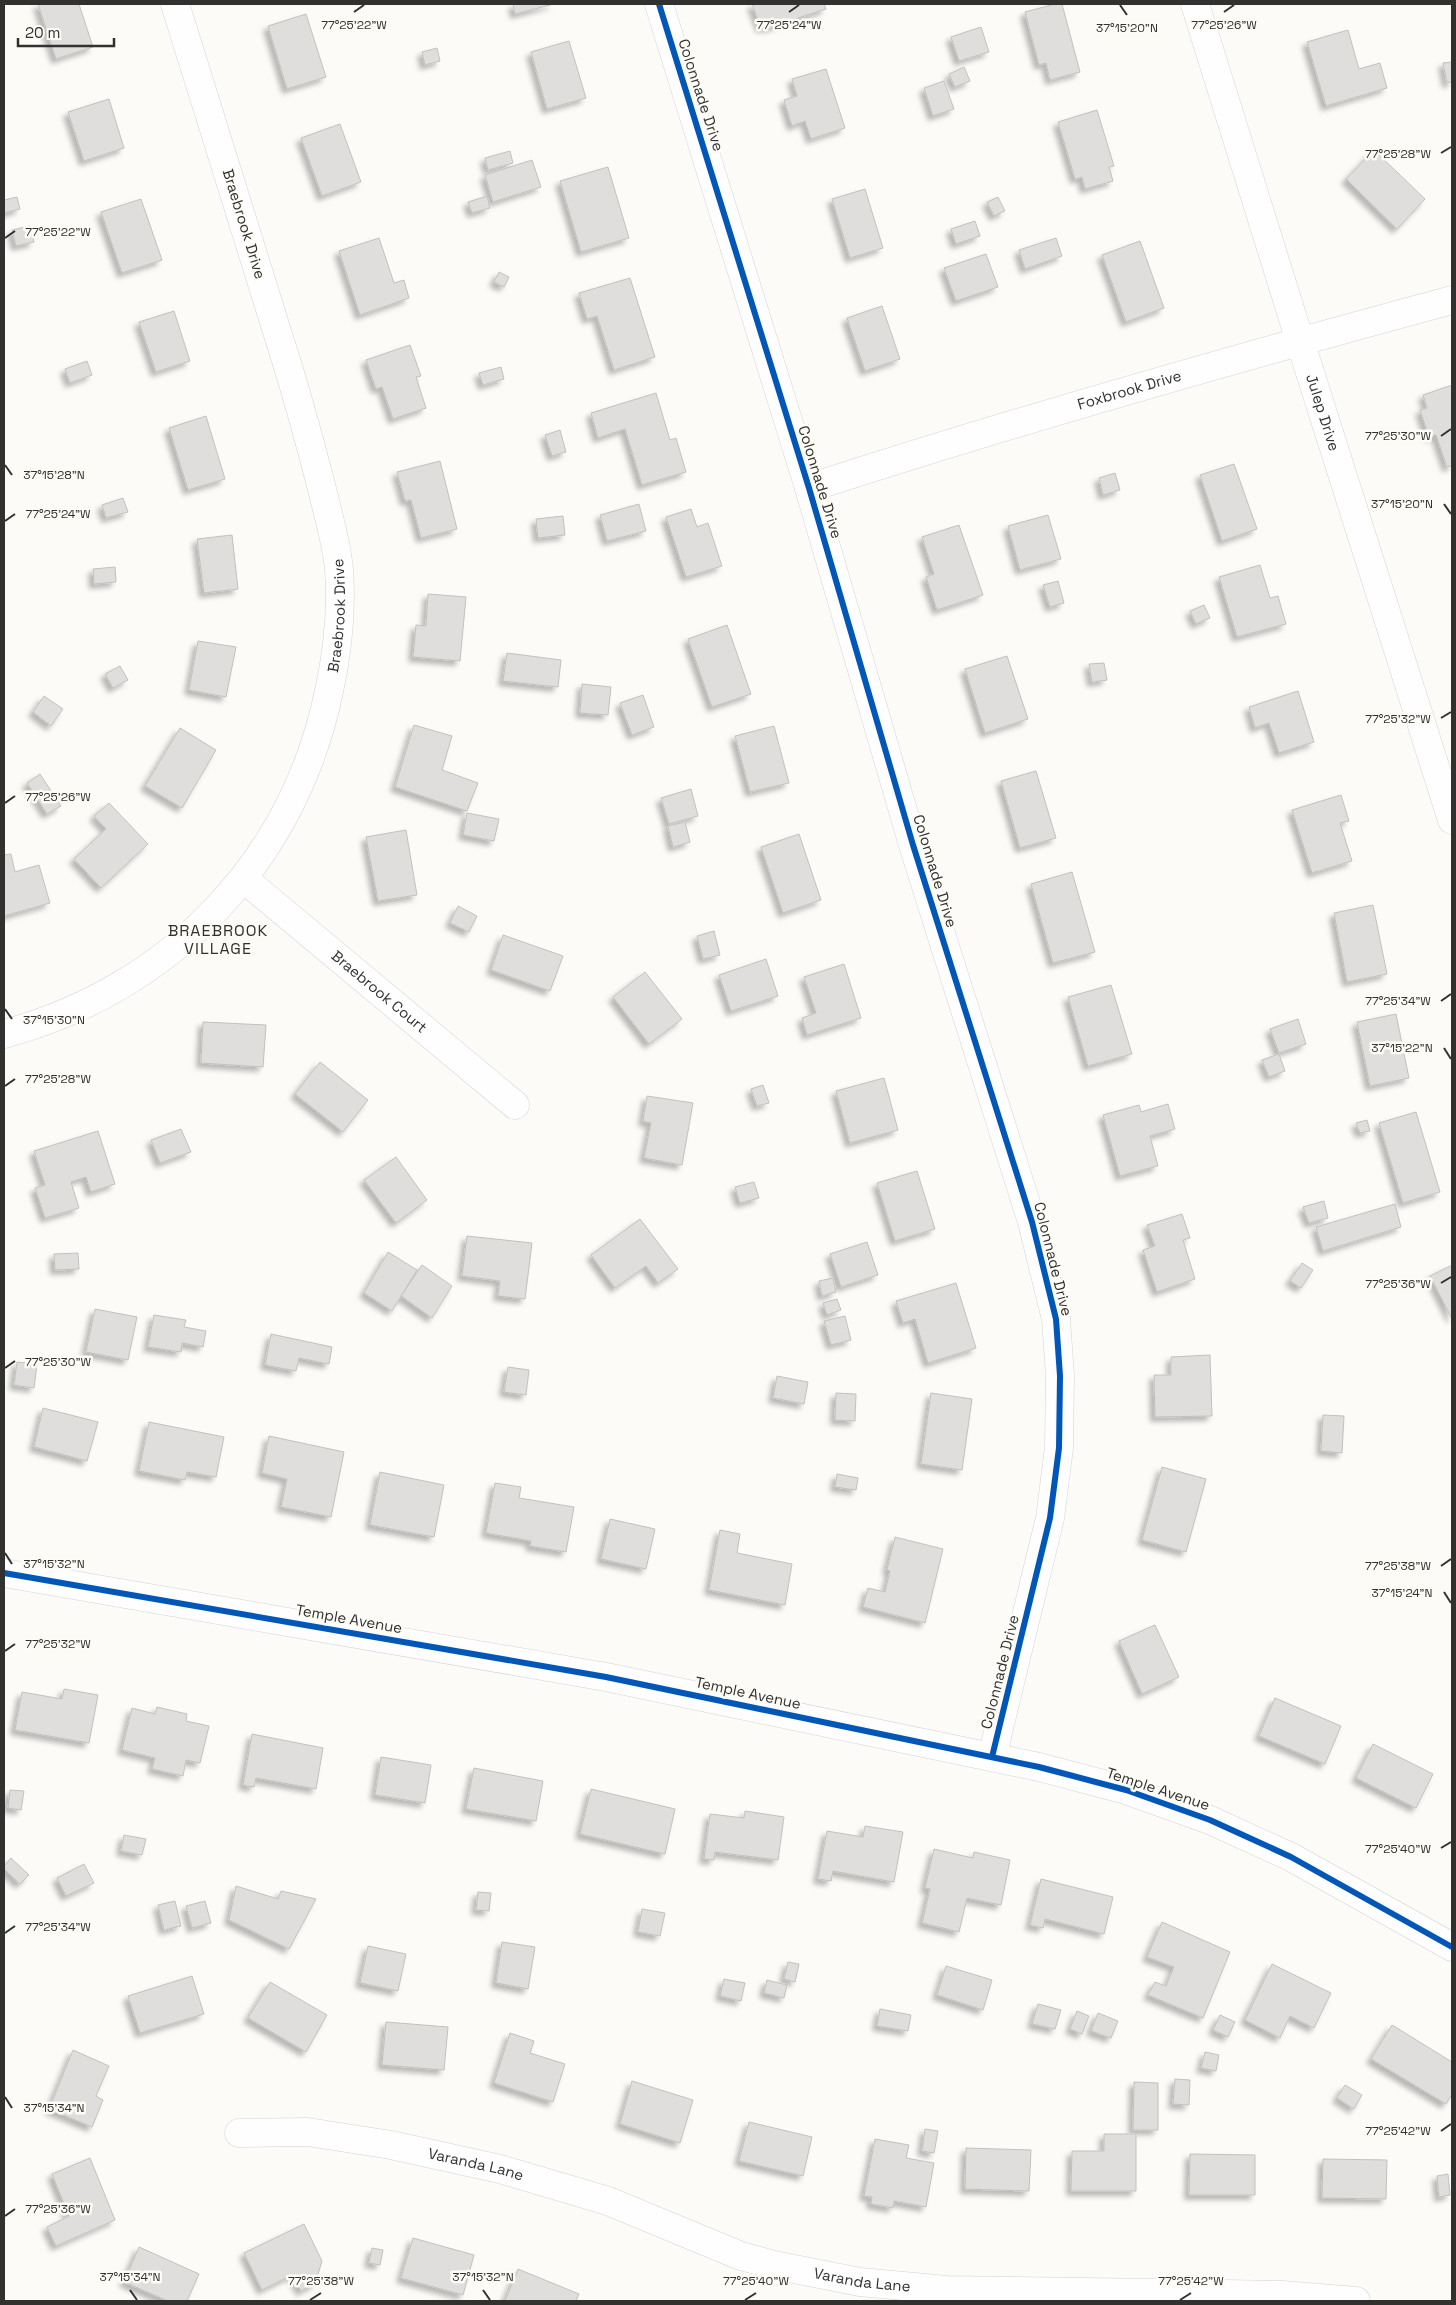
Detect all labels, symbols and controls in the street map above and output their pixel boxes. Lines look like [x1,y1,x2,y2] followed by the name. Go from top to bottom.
[18,15,114,47] scale bar
[321,17,387,33] text: 77°25'22"W
[756,17,822,33] text: 77°25'24"W
[1191,17,1257,33] text: 77°25'26"W
[1096,20,1158,36] text: 37°15'20"N
[25,23,60,42] text: 20 m
[674,36,729,154] street label: Colonnade Drive
[1365,146,1431,162] text: 77°25'28"W
[219,167,270,281] street label: Braebrook Drive
[25,224,91,240] text: 77°25'22"W
[1075,365,1183,414] street label: Foxbrook Drive
[1302,371,1344,453] street label: Julep Drive
[794,423,847,541] street label: Colonnade Drive
[1365,428,1432,444] text: 77°25'30"W
[23,467,85,483] text: 37°15'28"N
[1371,496,1433,512] text: 37°15'20"N
[25,506,91,522] text: 77°25'24"W
[323,558,349,674] street label: Braebrook Drive
[1365,711,1431,727] text: 77°25'32"W
[25,789,91,805] text: 77°25'26"W
[909,812,962,930] street label: Colonnade Drive
[168,920,268,959] district label: BRAEBROOK VILLAGE
[328,946,431,1037] street label: Braebrook Court
[1365,993,1431,1009] text: 77°25'34"W
[23,1012,85,1028] text: 37°15'30"N
[1371,1040,1433,1056] text: 37°15'22"N
[25,1071,91,1087] text: 77°25'28"W
[1030,1200,1077,1318] street label: Colonnade Drive
[1365,1276,1431,1292] text: 77°25'36"W
[25,1354,92,1370] text: 77°25'30"W
[23,1556,85,1572] text: 37°15'32"N
[1365,1558,1431,1574] text: 77°25'38"W
[1372,1585,1432,1601] text: 37°15'24"N
[294,1600,404,1637] street label: Temple Avenue
[976,1613,1023,1731] street label: Colonnade Drive
[25,1636,91,1652] text: 77°25'32"W
[693,1672,803,1713] street label: Temple Avenue
[1104,1763,1213,1814] street label: Temple Avenue
[1365,1841,1431,1857] text: 77°25'40"W
[25,1919,91,1935] text: 77°25'34"W
[23,2100,85,2116] text: 37°15'34"N
[1365,2123,1431,2139] text: 77°25'42"W
[426,2143,526,2185] street label: Varanda Lane
[25,2201,91,2217] text: 77°25'36"W
[812,2263,912,2296] street label: Varanda Lane
[99,2269,161,2285] text: 37°15'34"N
[452,2269,514,2285] text: 37°15'32"N
[288,2273,354,2289] text: 77°25'38"W
[723,2273,789,2289] text: 77°25'40"W
[1158,2273,1224,2289] text: 77°25'42"W

